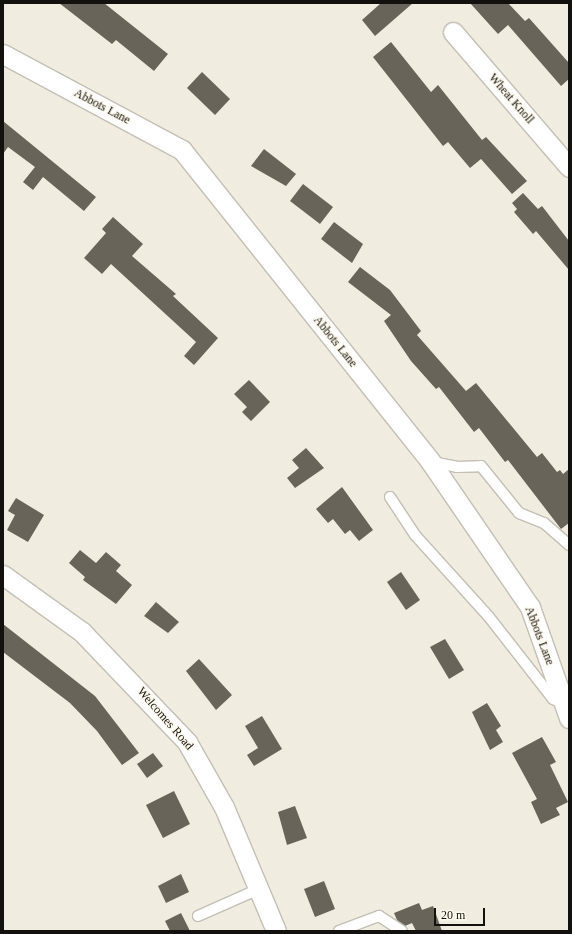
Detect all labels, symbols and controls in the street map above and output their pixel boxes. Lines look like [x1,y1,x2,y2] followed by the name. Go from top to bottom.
[485,71,537,127] street label: Wheat Knoll
[71,86,133,128] street label: Abbots Lane
[310,314,360,370] street label: Abbots Lane
[521,605,557,667] street label: Abbots Lane
[134,685,196,753] street label: Welcomes Road
[436,900,487,926] scale bar
[441,908,465,922] text: 20 m

